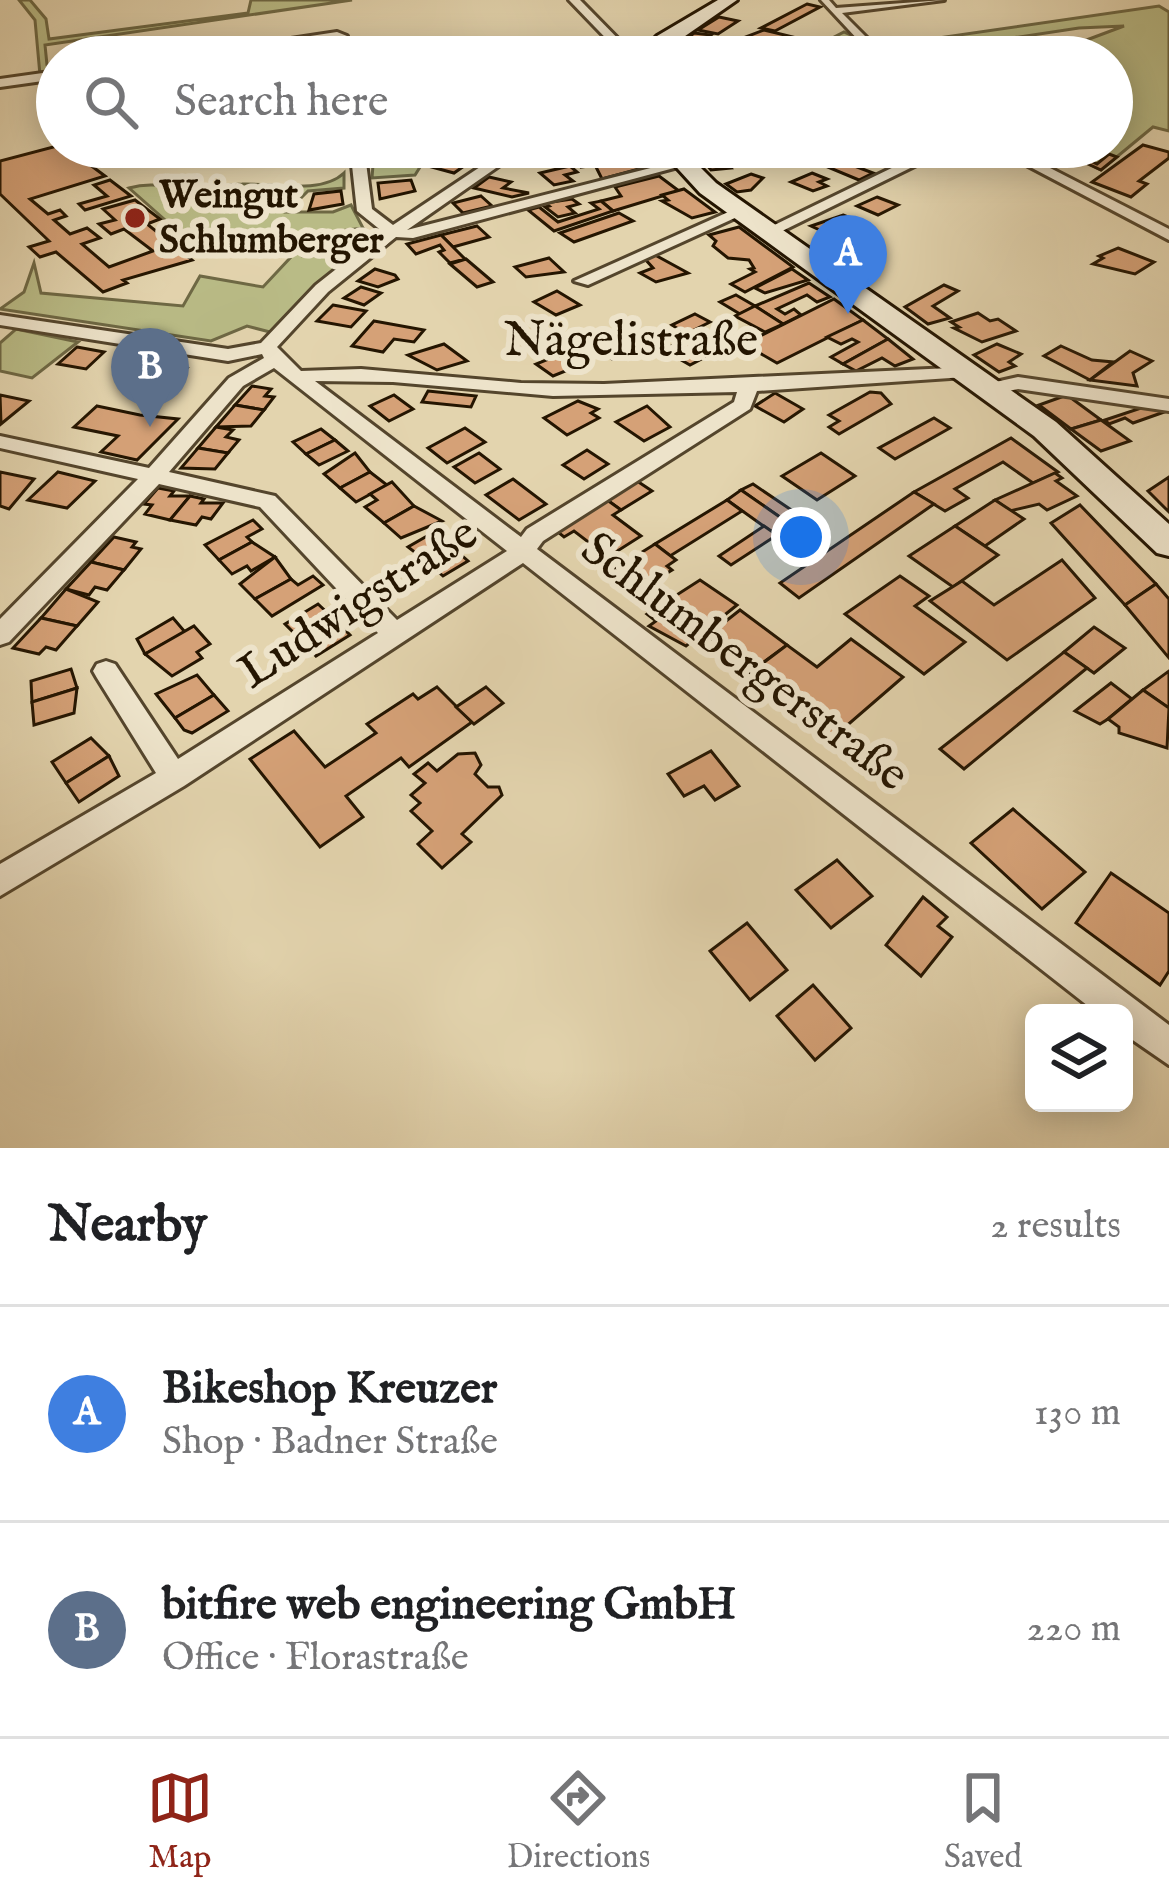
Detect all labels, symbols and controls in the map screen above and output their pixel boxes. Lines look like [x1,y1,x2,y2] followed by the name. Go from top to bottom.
[36,36,1133,168] search box
[78,69,144,135] icon: search
[174,74,388,131] text: Search here
[159,172,384,266] place label: Weingut Schlumberger
[122,205,148,231] marker: Weingut Schlumberger
[809,215,887,314] pin: A
[504,312,758,372] street label: Nägelistraße
[111,328,189,427] pin: B
[228,504,490,704] street label: Ludwigstraße
[771,507,831,567] your location
[568,520,920,806] street label: Schlumbergerstraße
[1025,1004,1133,1112] map controls
[1025,1004,1133,1112] button: layers
[48,1194,207,1259] text: Nearby
[990,1202,1121,1251] text: 2 results
[162,1361,497,1418] text: Bikeshop Kreuzer
[74,1389,100,1438] text: A
[1034,1389,1121,1438] text: 130 m
[162,1418,498,1467] text: Shop · Badner Straße
[162,1577,736,1634] text: bitfire web engineering GmbH
[74,1605,100,1654] text: B
[1027,1605,1121,1654] text: 220 m
[162,1634,469,1683] text: Office · Florastraße
[147,1765,213,1879] tab: Map
[507,1765,650,1879] tab: Directions
[944,1765,1022,1879] tab: Saved

